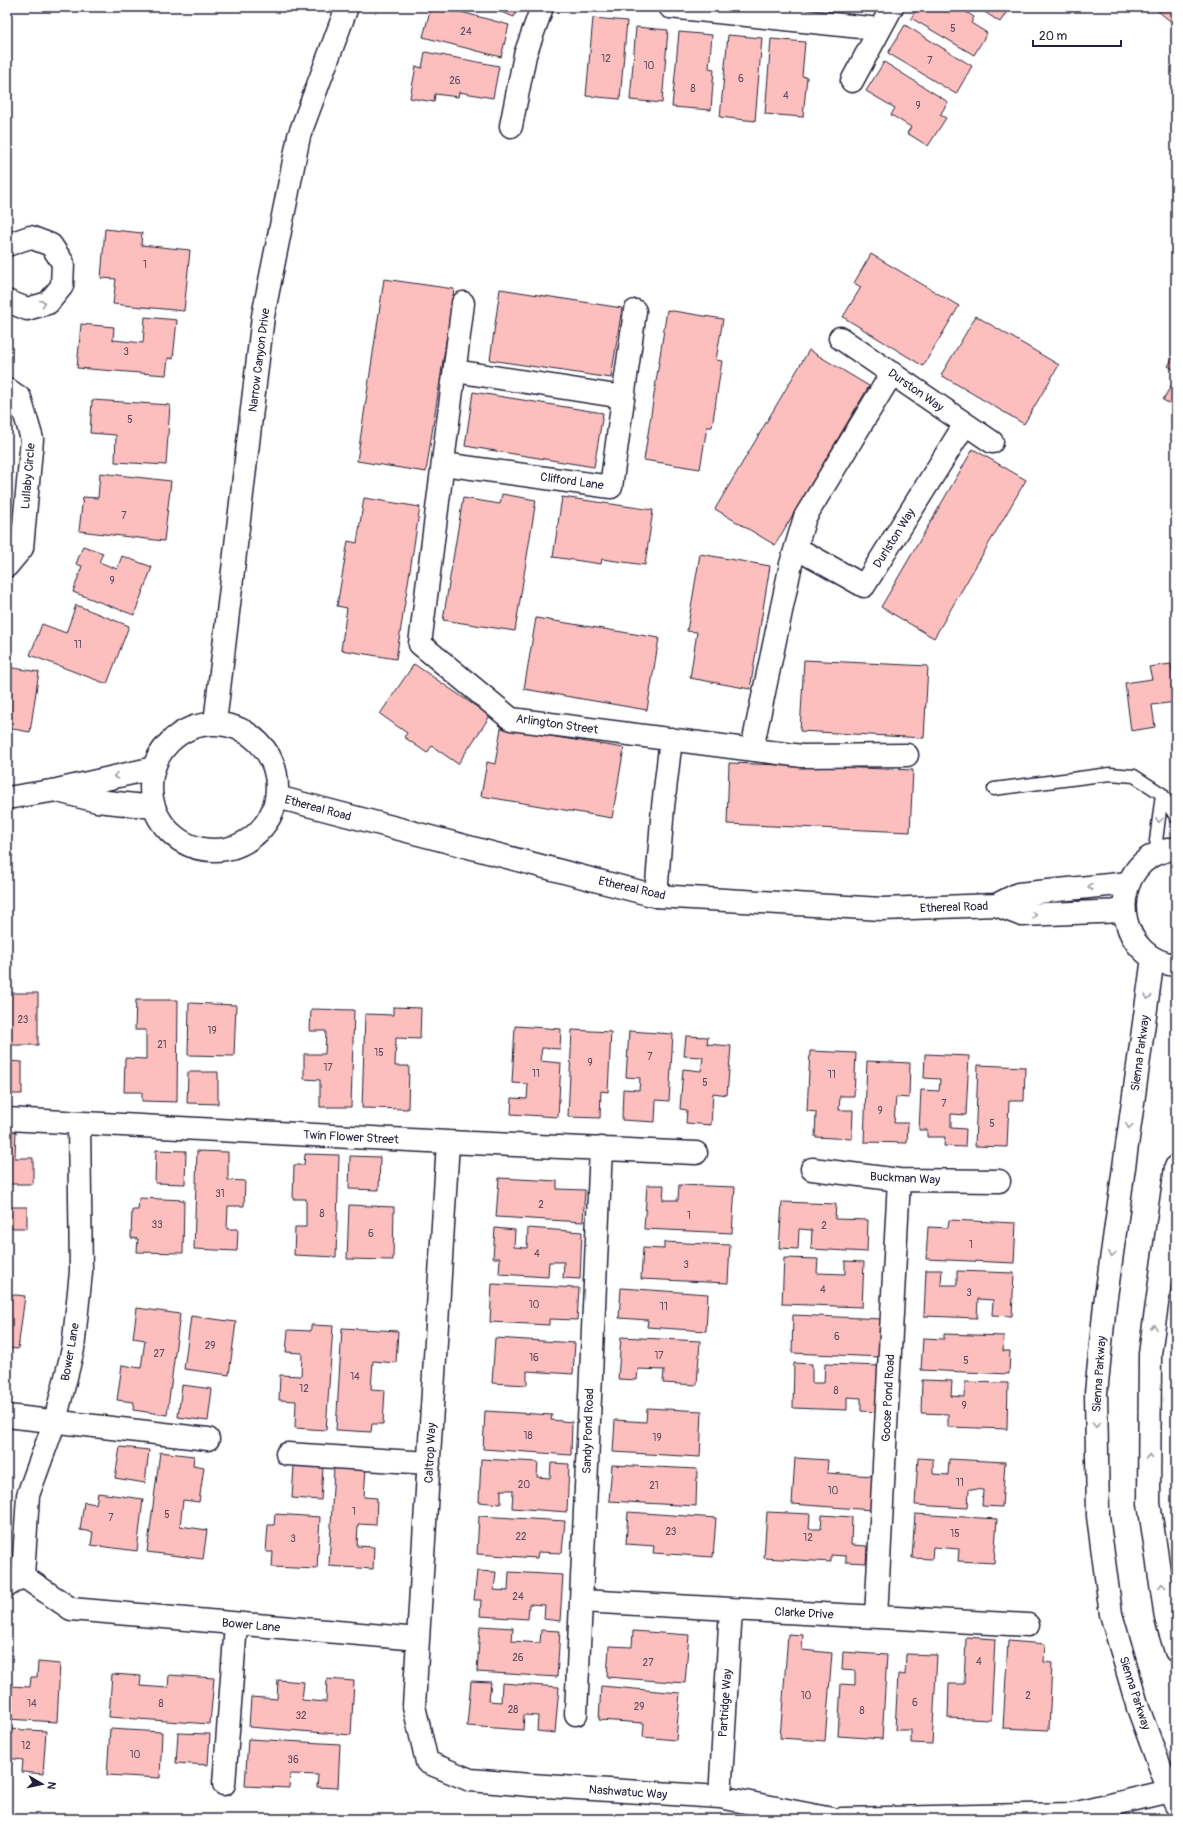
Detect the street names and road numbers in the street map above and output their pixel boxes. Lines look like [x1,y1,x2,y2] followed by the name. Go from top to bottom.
[246,307,273,413] street label: Narrow Canyon Drive
[885,366,946,415] street label: Durston Way
[18,442,39,510] street label: Lullaby Circle
[539,470,605,493] street label: Clifford Lane
[870,506,919,571] street label: Durlston Way
[515,711,599,738] street label: Arlington Street
[283,792,353,825] street label: Ethereal Road
[597,873,667,904] street label: Ethereal Road
[920,899,989,916] street label: Ethereal Road
[1128,1014,1153,1092] street label: Sienna Parkway
[303,1128,399,1148] street label: Twin Flower Street
[870,1169,940,1188] street label: Buckman Way
[58,1322,83,1382] street label: Bower Lane
[1089,1335,1110,1413] street label: Sienna Parkway
[879,1354,898,1442] street label: Goose Pond Road
[580,1388,597,1474] street label: Sandy Pond Road
[421,1422,440,1484] street label: Caltrop Way
[774,1604,834,1623] street label: Clarke Drive
[221,1615,281,1636] street label: Bower Lane
[1116,1655,1153,1732] street label: Sienna Parkway
[716,1668,735,1738] street label: Partridge Way
[588,1782,668,1803] street label: Nashwatuc Way

